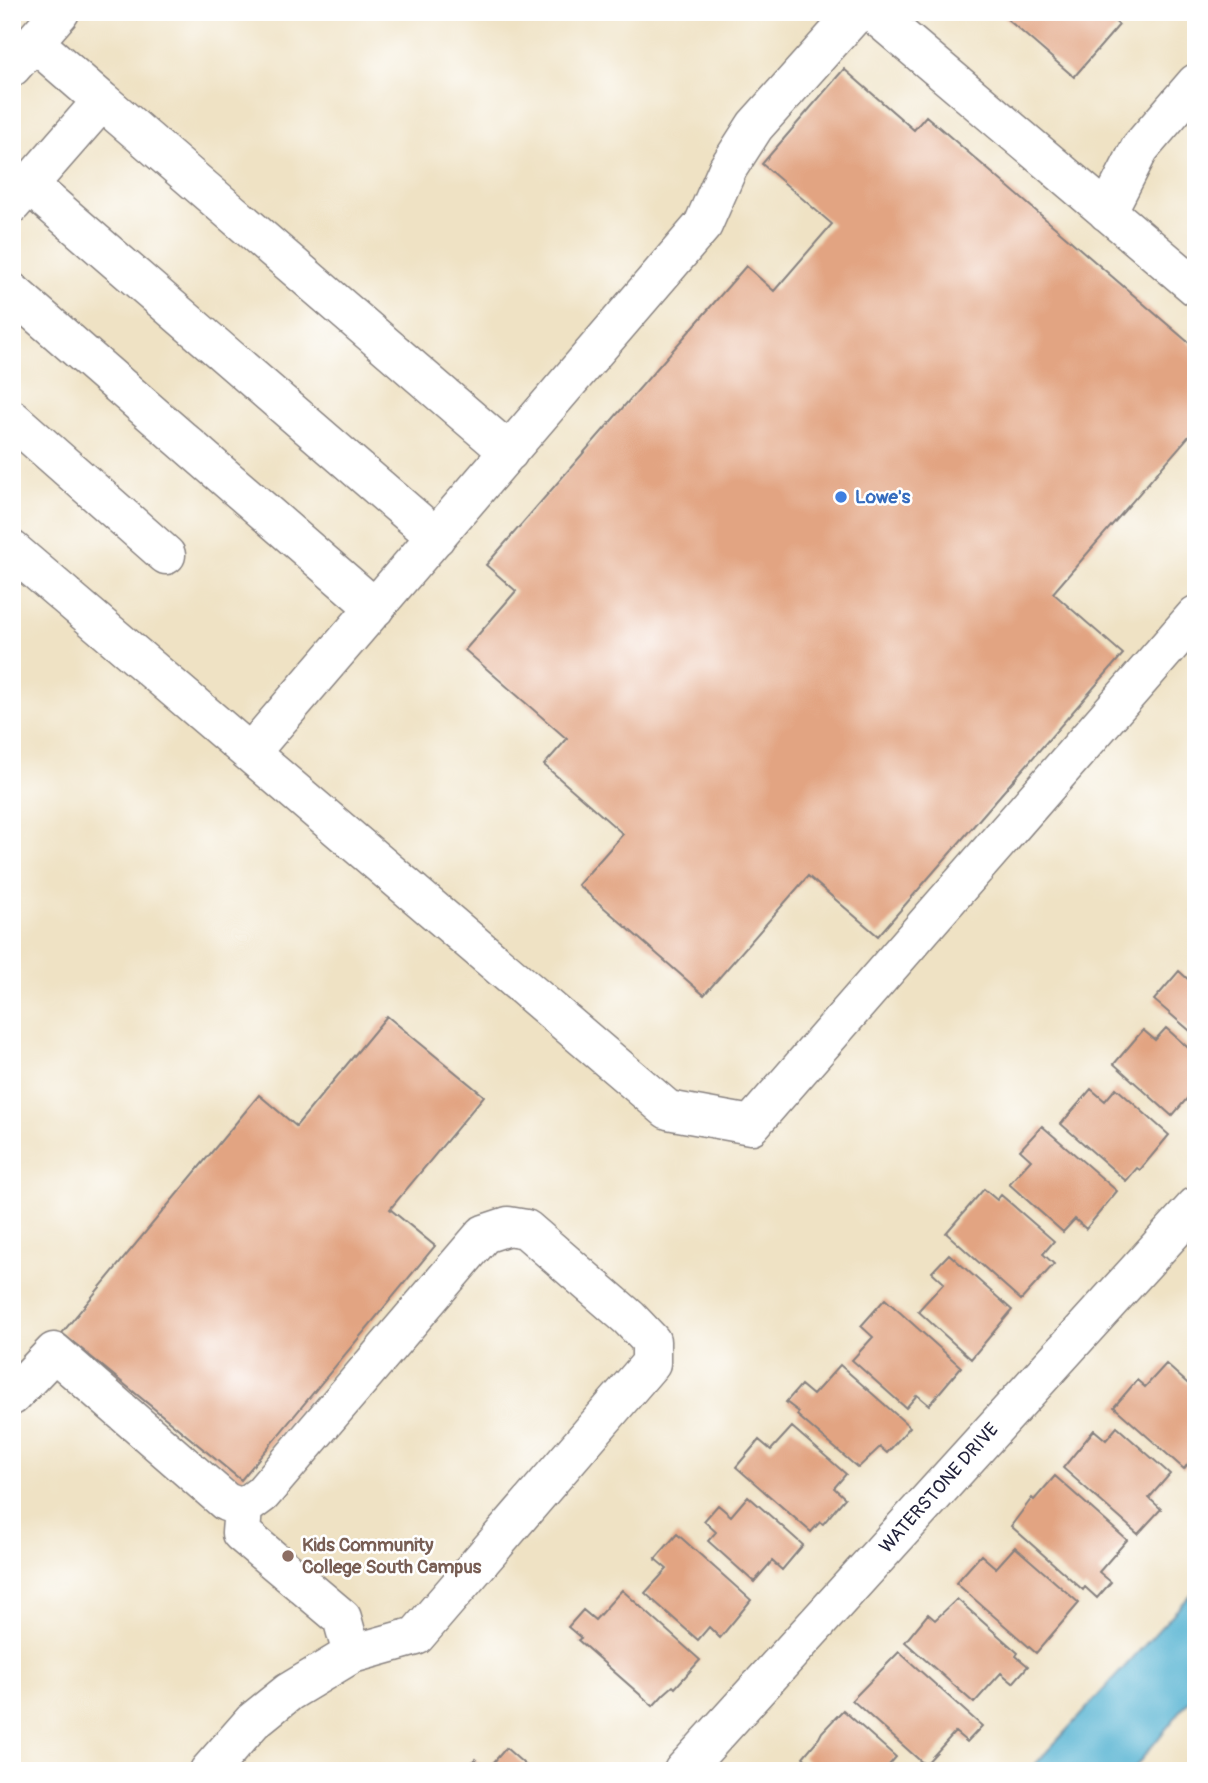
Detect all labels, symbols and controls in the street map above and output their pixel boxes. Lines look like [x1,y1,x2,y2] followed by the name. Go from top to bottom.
[855,485,911,509] place label: Lowe's
[833,489,849,505] marker: Lowe's
[874,1418,1004,1558] street label: WATERSTONE DRIVE
[302,1533,482,1579] place label: Kids Community College South Campus
[280,1548,296,1564] marker: Kids Community College South Campus

